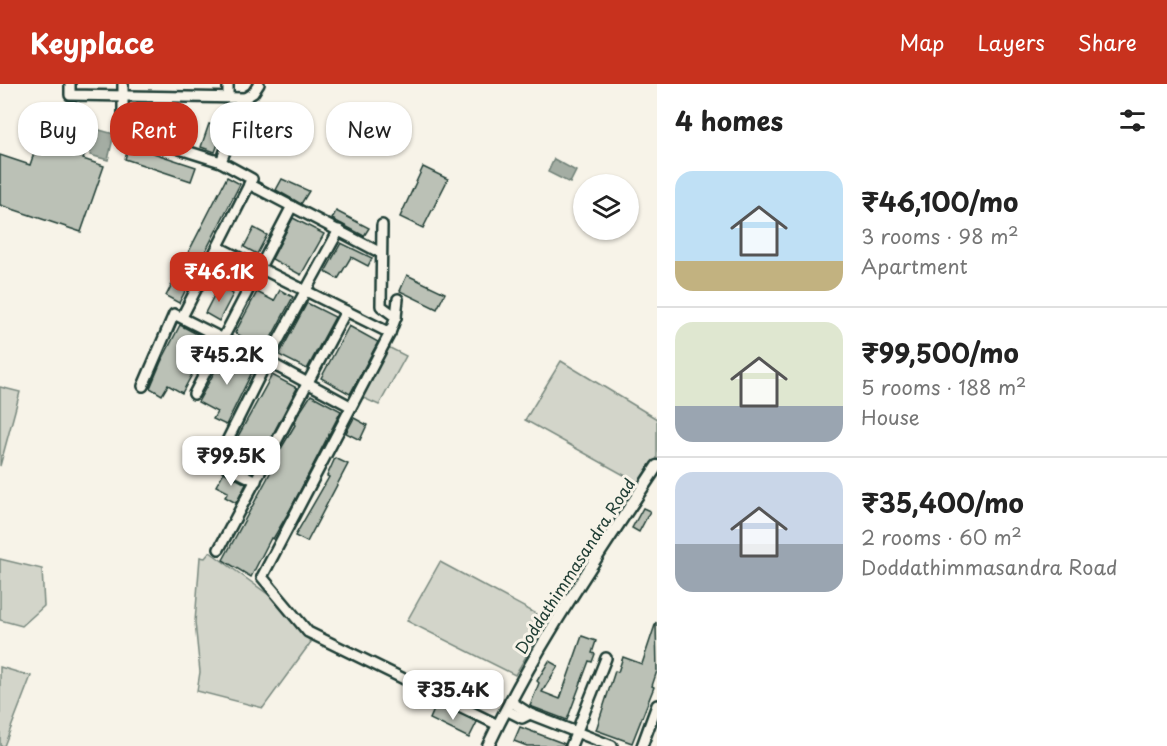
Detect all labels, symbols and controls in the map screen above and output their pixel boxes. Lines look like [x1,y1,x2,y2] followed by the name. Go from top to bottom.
[30,21,155,64] text: Keyplace
[900,26,944,58] text: Map
[977,26,1045,58] text: Layers
[1078,26,1137,58] text: Share
[675,101,783,140] text: 4 homes
[18,102,98,156] chip: Buy
[110,102,198,156] chip: Rent
[210,102,314,156] chip: Filters
[326,102,412,156] chip: New
[1116,104,1149,137] icon: filters
[573,174,639,240] map controls
[573,174,639,240] button: layers
[861,182,1018,221] text: ₹46,100/mo
[723,195,795,267] icon: home
[861,221,1019,251] text: 3 rooms · 98 m²
[861,251,968,281] text: Apartment
[170,252,268,303] pin: ₹46.1K
[184,256,254,286] text: ₹46.1K
[861,333,1019,372] text: ₹99,500/mo
[178,335,276,386] pin: ₹45.2K
[190,339,264,369] text: ₹45.2K
[723,346,795,418] icon: home
[861,372,1026,402] text: 5 rooms · 188 m²
[861,402,920,432] text: House
[182,436,280,487] pin: ₹99.5K
[196,440,266,470] text: ₹99.5K
[508,473,640,658] street label: Doddathimmasandra Road
[861,483,1024,522] text: ₹35,400/mo
[723,496,795,568] icon: home
[861,522,1022,552] text: 2 rooms · 60 m²
[861,552,1118,582] text: Doddathimmasandra Road
[404,670,502,721] pin: ₹35.4K
[417,674,489,704] text: ₹35.4K

